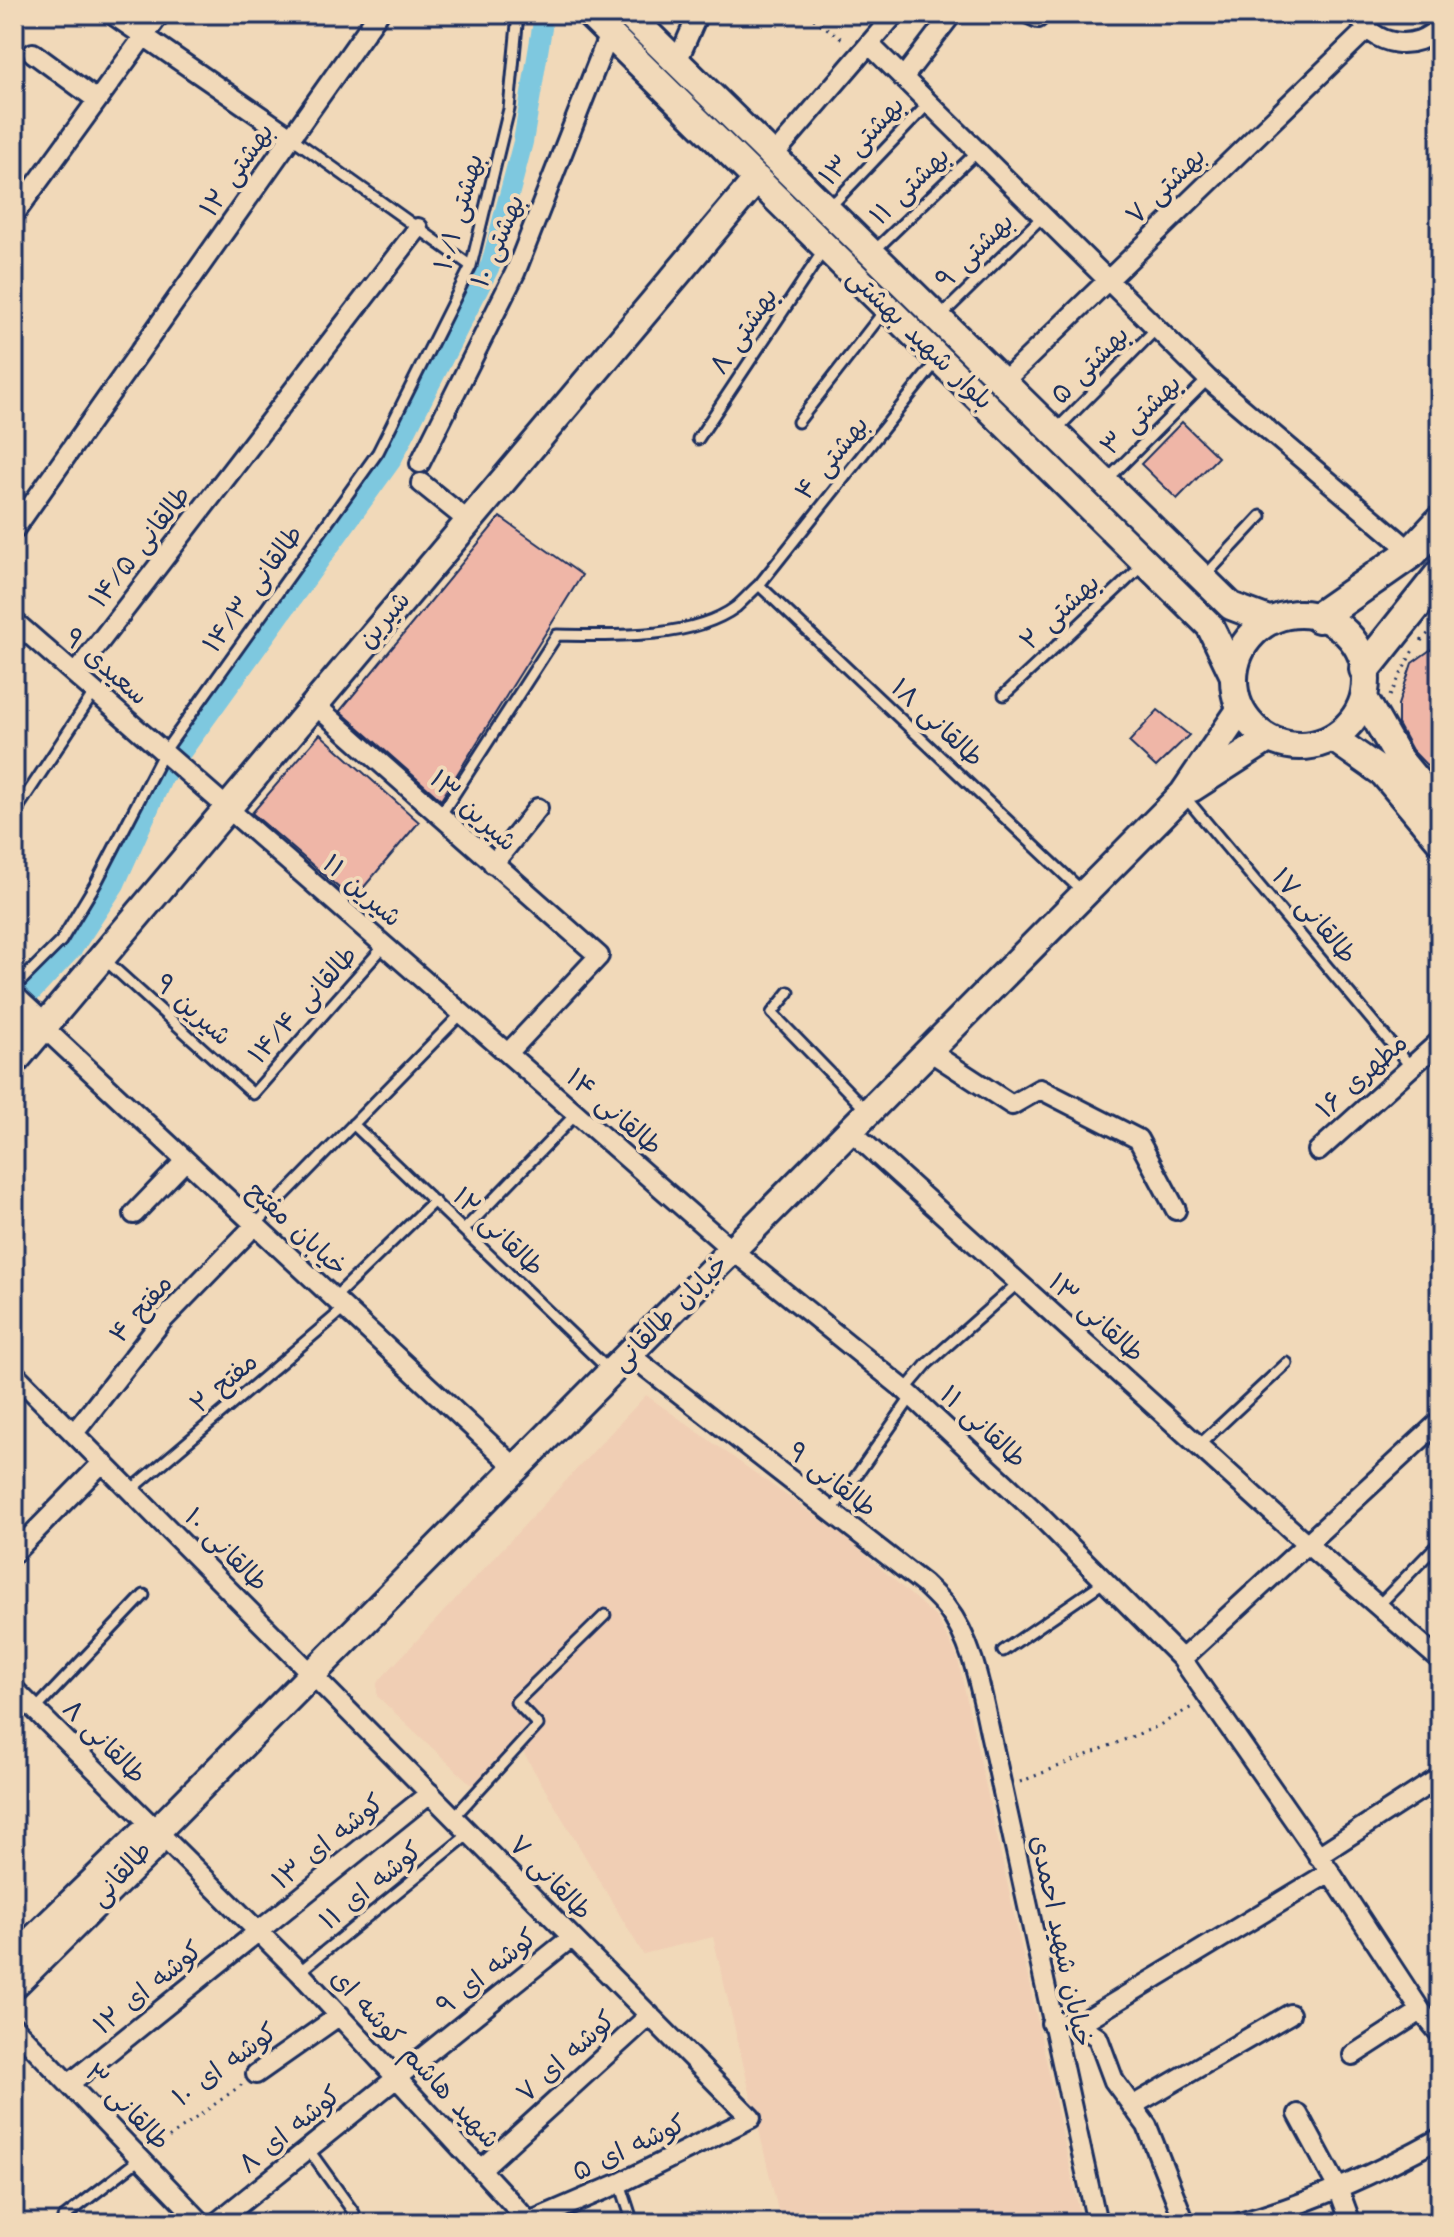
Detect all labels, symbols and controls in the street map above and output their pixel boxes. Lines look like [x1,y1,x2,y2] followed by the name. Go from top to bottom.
[811,88,913,194] street label: بهشتی ۱۳
[191,116,283,224] street label: بهشتی ۱۲
[862,139,958,233] street label: بهشتی ۱۱
[1118,139,1214,233] street label: بهشتی ۷
[425,150,493,274] street label: بهشتی ۱۰/۱
[462,189,534,293] street label: بهشتی ۱۰
[928,204,1022,298] street label: بهشتی ۹
[839,260,1001,418] street label: بلوار شهید بهشتی
[702,280,786,382] street label: بهشتی ۸
[1043,318,1137,412] street label: بهشتی ۵
[1092,366,1190,464] street label: بهشتی ۳
[787,408,877,508] street label: بهشتی ۴
[81,478,199,616] street label: طالقانی ۱۴/۵
[194,518,312,660] street label: طالقانی ۱۴/۳
[1012,565,1108,659] street label: بهشتی ۲
[349,583,419,657] street label: شیرین
[56,620,156,714] street label: سعیدی ۹
[883,671,991,775] street label: طالقانی ۱۸
[421,762,525,860] street label: شیرین ۱۳
[314,846,410,936] street label: شیرین ۱۱
[1263,860,1365,972] street label: طالقانی ۱۷
[240,938,366,1072] street label: طالقانی ۱۴/۴
[147,966,239,1054] street label: شیرین ۹
[1308,1025,1416,1127] street label: مطهری ۱۶
[558,1060,670,1164] street label: طالقانی ۱۴
[239,1173,355,1285] street label: خیابان مفتح
[444,1179,552,1285] street label: طالقانی ۱۲
[604,1247,736,1379] street label: خیابان طالقانی
[1040,1265,1152,1371] street label: طالقانی ۱۳
[101,1267,181,1351] street label: مفتح ۴
[182,1344,266,1422] street label: مفتح ۲
[932,1378,1034,1476] street label: طالقانی ۱۱
[780,1434,884,1526] street label: طالقانی ۹
[176,1500,276,1600] street label: طالقانی ۱۰
[54,1692,154,1792] street label: طالقانی ۸
[264,1786,392,1898] street label: کوشه ای ۱۳
[500,1827,600,1929] street label: طالقانی ۷
[1021,1832,1101,2050] street label: خیابان شهید احمدی
[82,1833,160,1915] street label: طالقانی
[312,1833,430,1939] street label: کوشه ای ۱۱
[429,1920,545,2024] street label: کوشه ای ۹
[86,1933,210,2043] street label: کوشه ای ۱۲
[321,1961,508,2158] street label: شهید هاشم کوشه ای
[509,2003,623,2111] street label: کوشه ای ۷
[165,2015,285,2115] street label: کوشه ای ۱۰
[76,2055,178,2159] street label: طالقانی ۳
[231,2078,349,2182] street label: کوشه ای ۸
[566,2106,692,2190] street label: کوشه ای ۵

